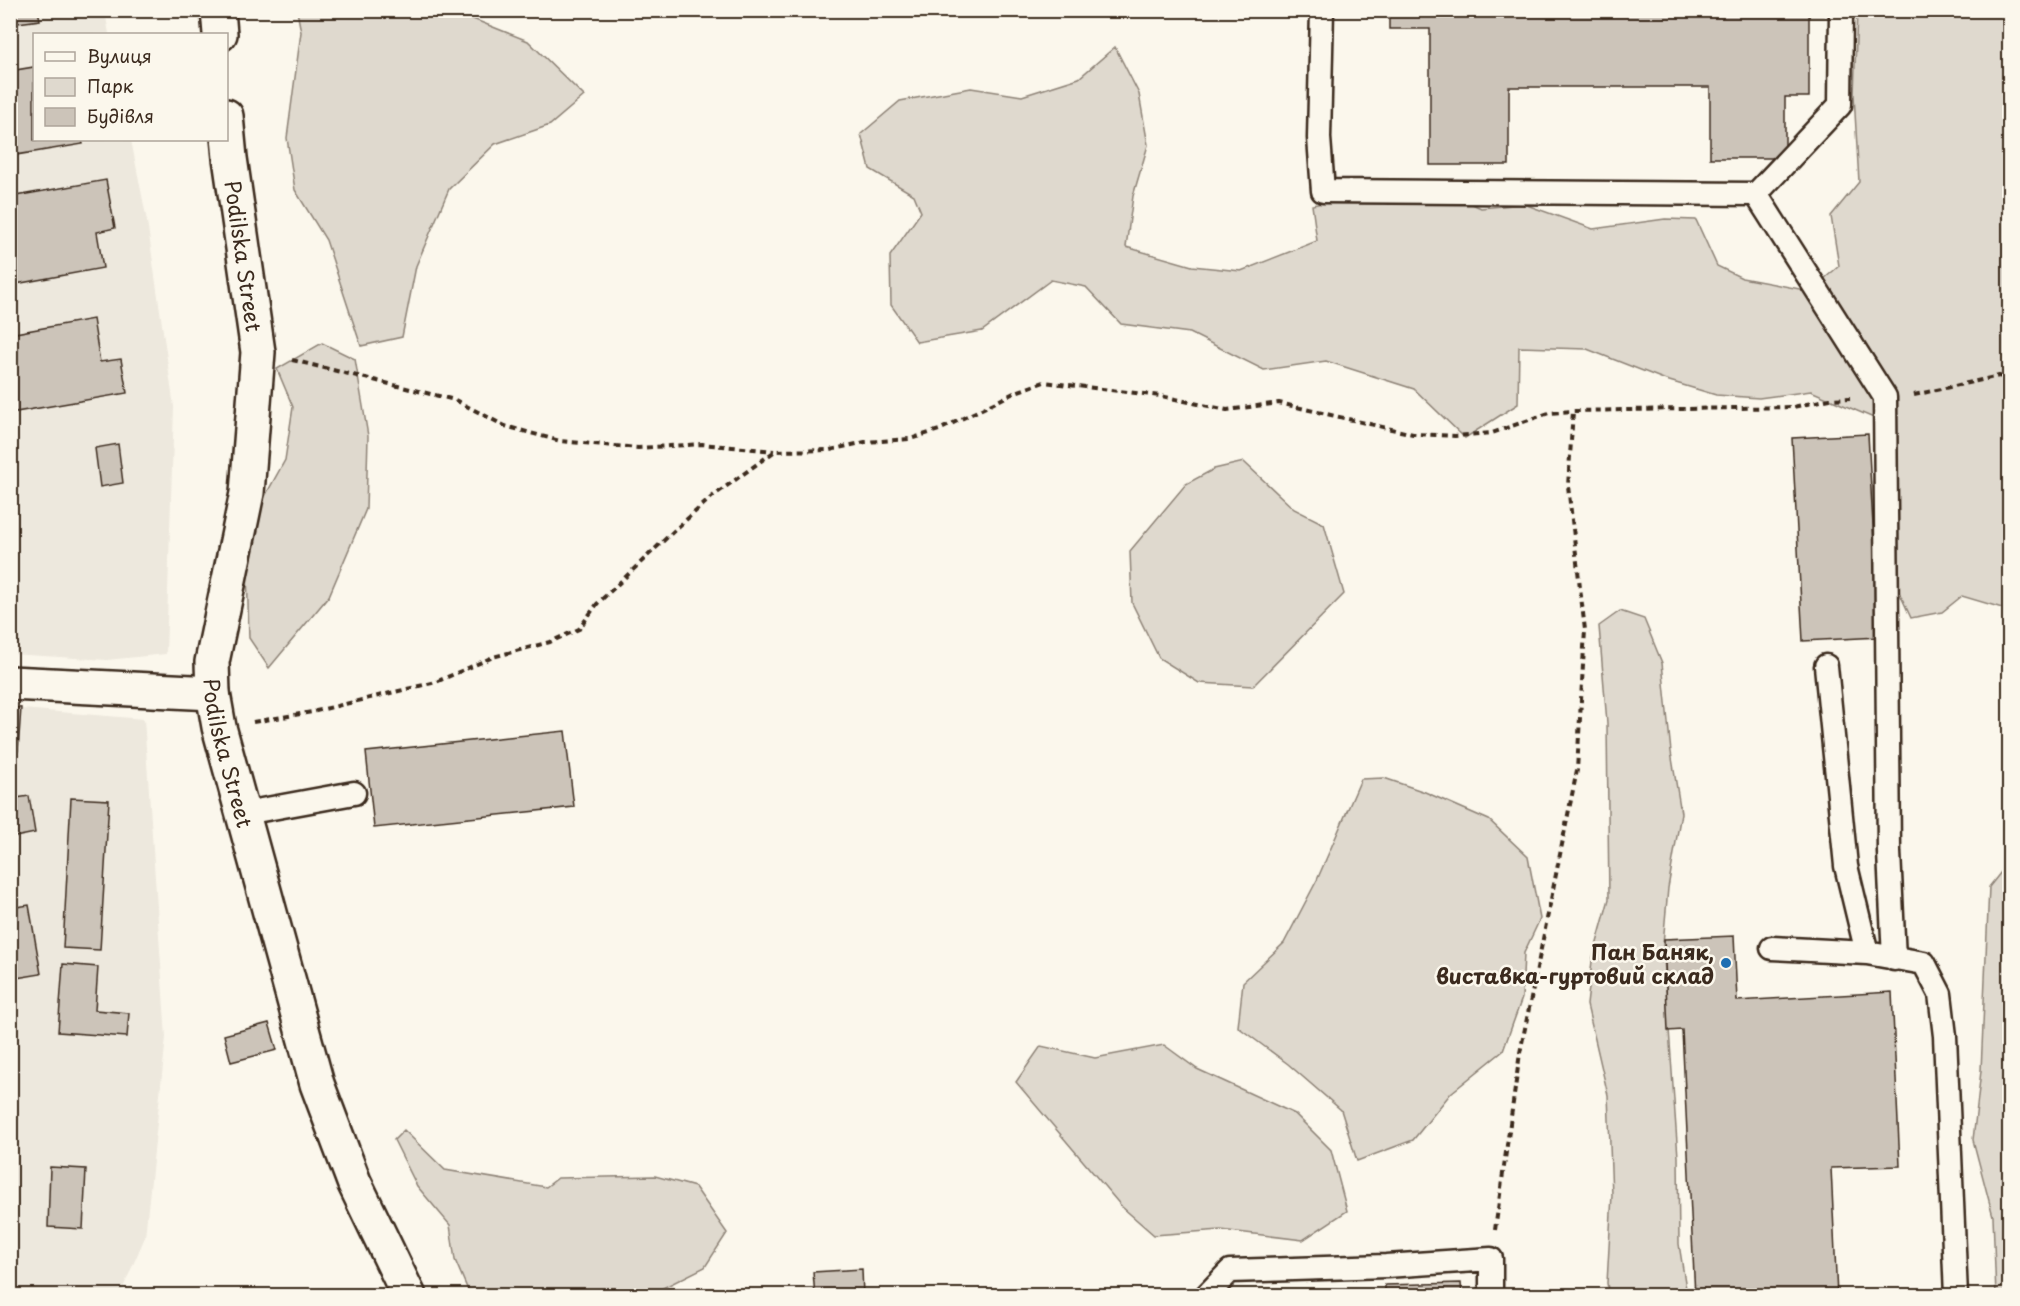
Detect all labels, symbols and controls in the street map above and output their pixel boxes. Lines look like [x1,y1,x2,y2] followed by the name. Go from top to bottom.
[33,33,228,141] legend
[87,42,152,69] text: Вулиця
[87,72,134,99] text: Парк
[87,102,154,129] text: Будівля
[217,178,271,334] street label: Podilska Street
[197,678,262,831] street label: Podilska Street
[1436,935,1714,991] place label: Пан Баняк, виставка-гуртовий склад
[1719,956,1733,970] marker: Пан Баняк, виставка-гуртовий склад

